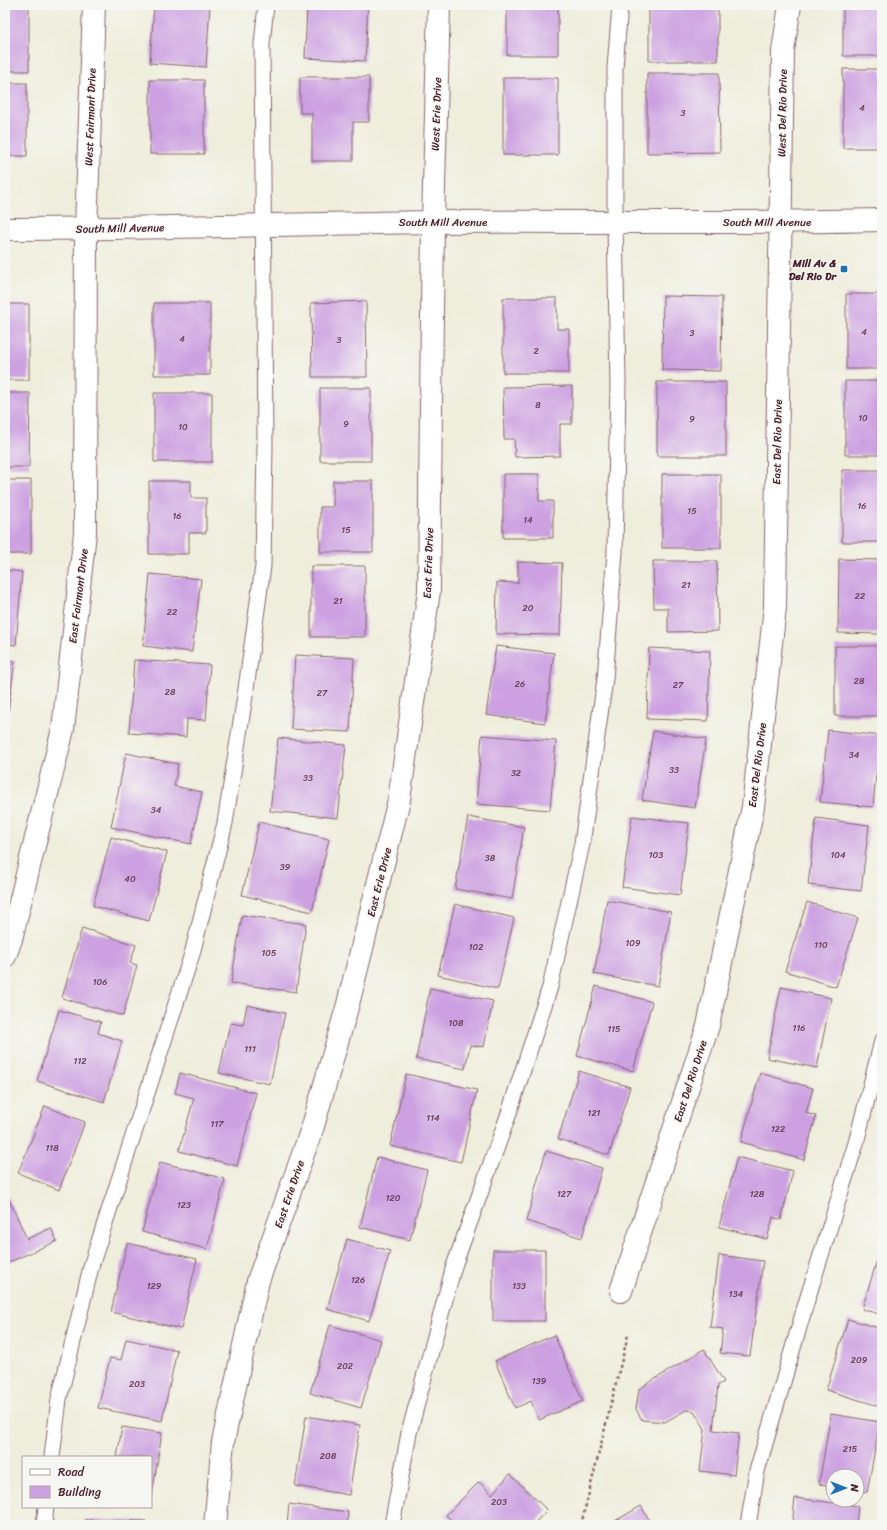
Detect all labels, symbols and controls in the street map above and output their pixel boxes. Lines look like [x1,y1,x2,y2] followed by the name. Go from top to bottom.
[79,67,102,166] street label: West Fairmont Drive
[772,68,793,157] street label: West Del Rio Drive
[426,77,447,151] street label: West Erie Drive
[859,100,865,116] house number: 4
[681,105,686,121] house number: 3
[399,213,488,232] street label: South Mill Avenue
[723,213,812,232] street label: South Mill Avenue
[76,218,165,239] street label: South Mill Avenue
[789,254,837,286] place label: Mill Av & Del Rio Dr
[839,264,849,274] marker: Mill Av & Del Rio Dr
[861,324,867,340] house number: 4
[690,325,695,341] house number: 3
[179,331,185,347] house number: 4
[337,332,342,348] house number: 3
[533,343,539,359] house number: 2
[535,397,541,413] house number: 8
[767,399,788,485] street label: East Del Rio Drive
[858,410,868,426] house number: 10
[689,411,695,427] house number: 9
[343,416,349,432] house number: 9
[178,419,188,435] house number: 10
[858,498,866,514] house number: 16
[687,503,697,519] house number: 15
[173,508,181,524] house number: 16
[523,512,533,528] house number: 14
[341,522,351,538] house number: 15
[418,527,439,599] street label: East Erie Drive
[63,547,94,644] street label: East Fairmont Drive
[681,577,691,593] house number: 21
[855,588,865,604] house number: 22
[333,593,343,609] house number: 21
[523,600,534,616] house number: 20
[167,604,177,620] house number: 22
[854,673,865,689] house number: 28
[515,676,525,692] house number: 26
[673,677,684,693] house number: 27
[165,684,176,700] house number: 28
[317,685,328,701] house number: 27
[743,721,772,809] street label: East Del Rio Drive
[849,747,860,763] house number: 34
[669,762,679,778] house number: 33
[511,765,521,781] house number: 32
[303,770,313,786] house number: 33
[151,802,162,818] house number: 34
[362,845,397,919] street label: East Erie Drive
[649,847,663,863] house number: 103
[830,847,846,863] house number: 104
[485,850,496,866] house number: 38
[280,859,291,875] house number: 39
[124,871,136,887] house number: 40
[625,935,641,951] house number: 109
[814,937,828,953] house number: 110
[469,939,483,955] house number: 102
[261,945,277,961] house number: 105
[93,974,107,990] house number: 106
[449,1015,464,1031] house number: 108
[793,1020,805,1036] house number: 116
[607,1021,621,1037] house number: 115
[668,1037,713,1125] street label: East Del Rio Drive
[244,1041,256,1057] house number: 111
[74,1053,86,1069] house number: 112
[588,1105,601,1121] house number: 121
[426,1110,440,1126] house number: 114
[211,1116,224,1132] house number: 117
[771,1121,785,1137] house number: 122
[45,1140,59,1156] house number: 118
[269,1157,310,1231] street label: East Erie Drive
[557,1186,572,1202] house number: 127
[750,1186,765,1202] house number: 128
[386,1190,401,1206] house number: 120
[177,1197,191,1213] house number: 123
[351,1272,365,1288] house number: 126
[147,1278,162,1294] house number: 129
[512,1278,526,1294] house number: 133
[729,1286,744,1302] house number: 134
[851,1352,868,1368] house number: 209
[337,1358,353,1374] house number: 202
[532,1373,547,1389] house number: 139
[129,1376,145,1392] house number: 203
[843,1441,858,1457] house number: 215
[320,1448,337,1464] house number: 208
[22,1456,152,1508] legend
[58,1461,85,1483] text: Road
[825,1468,865,1508] north arrow
[58,1481,101,1503] text: Building
[845,1483,864,1492] text: N
[491,1494,507,1510] house number: 203

